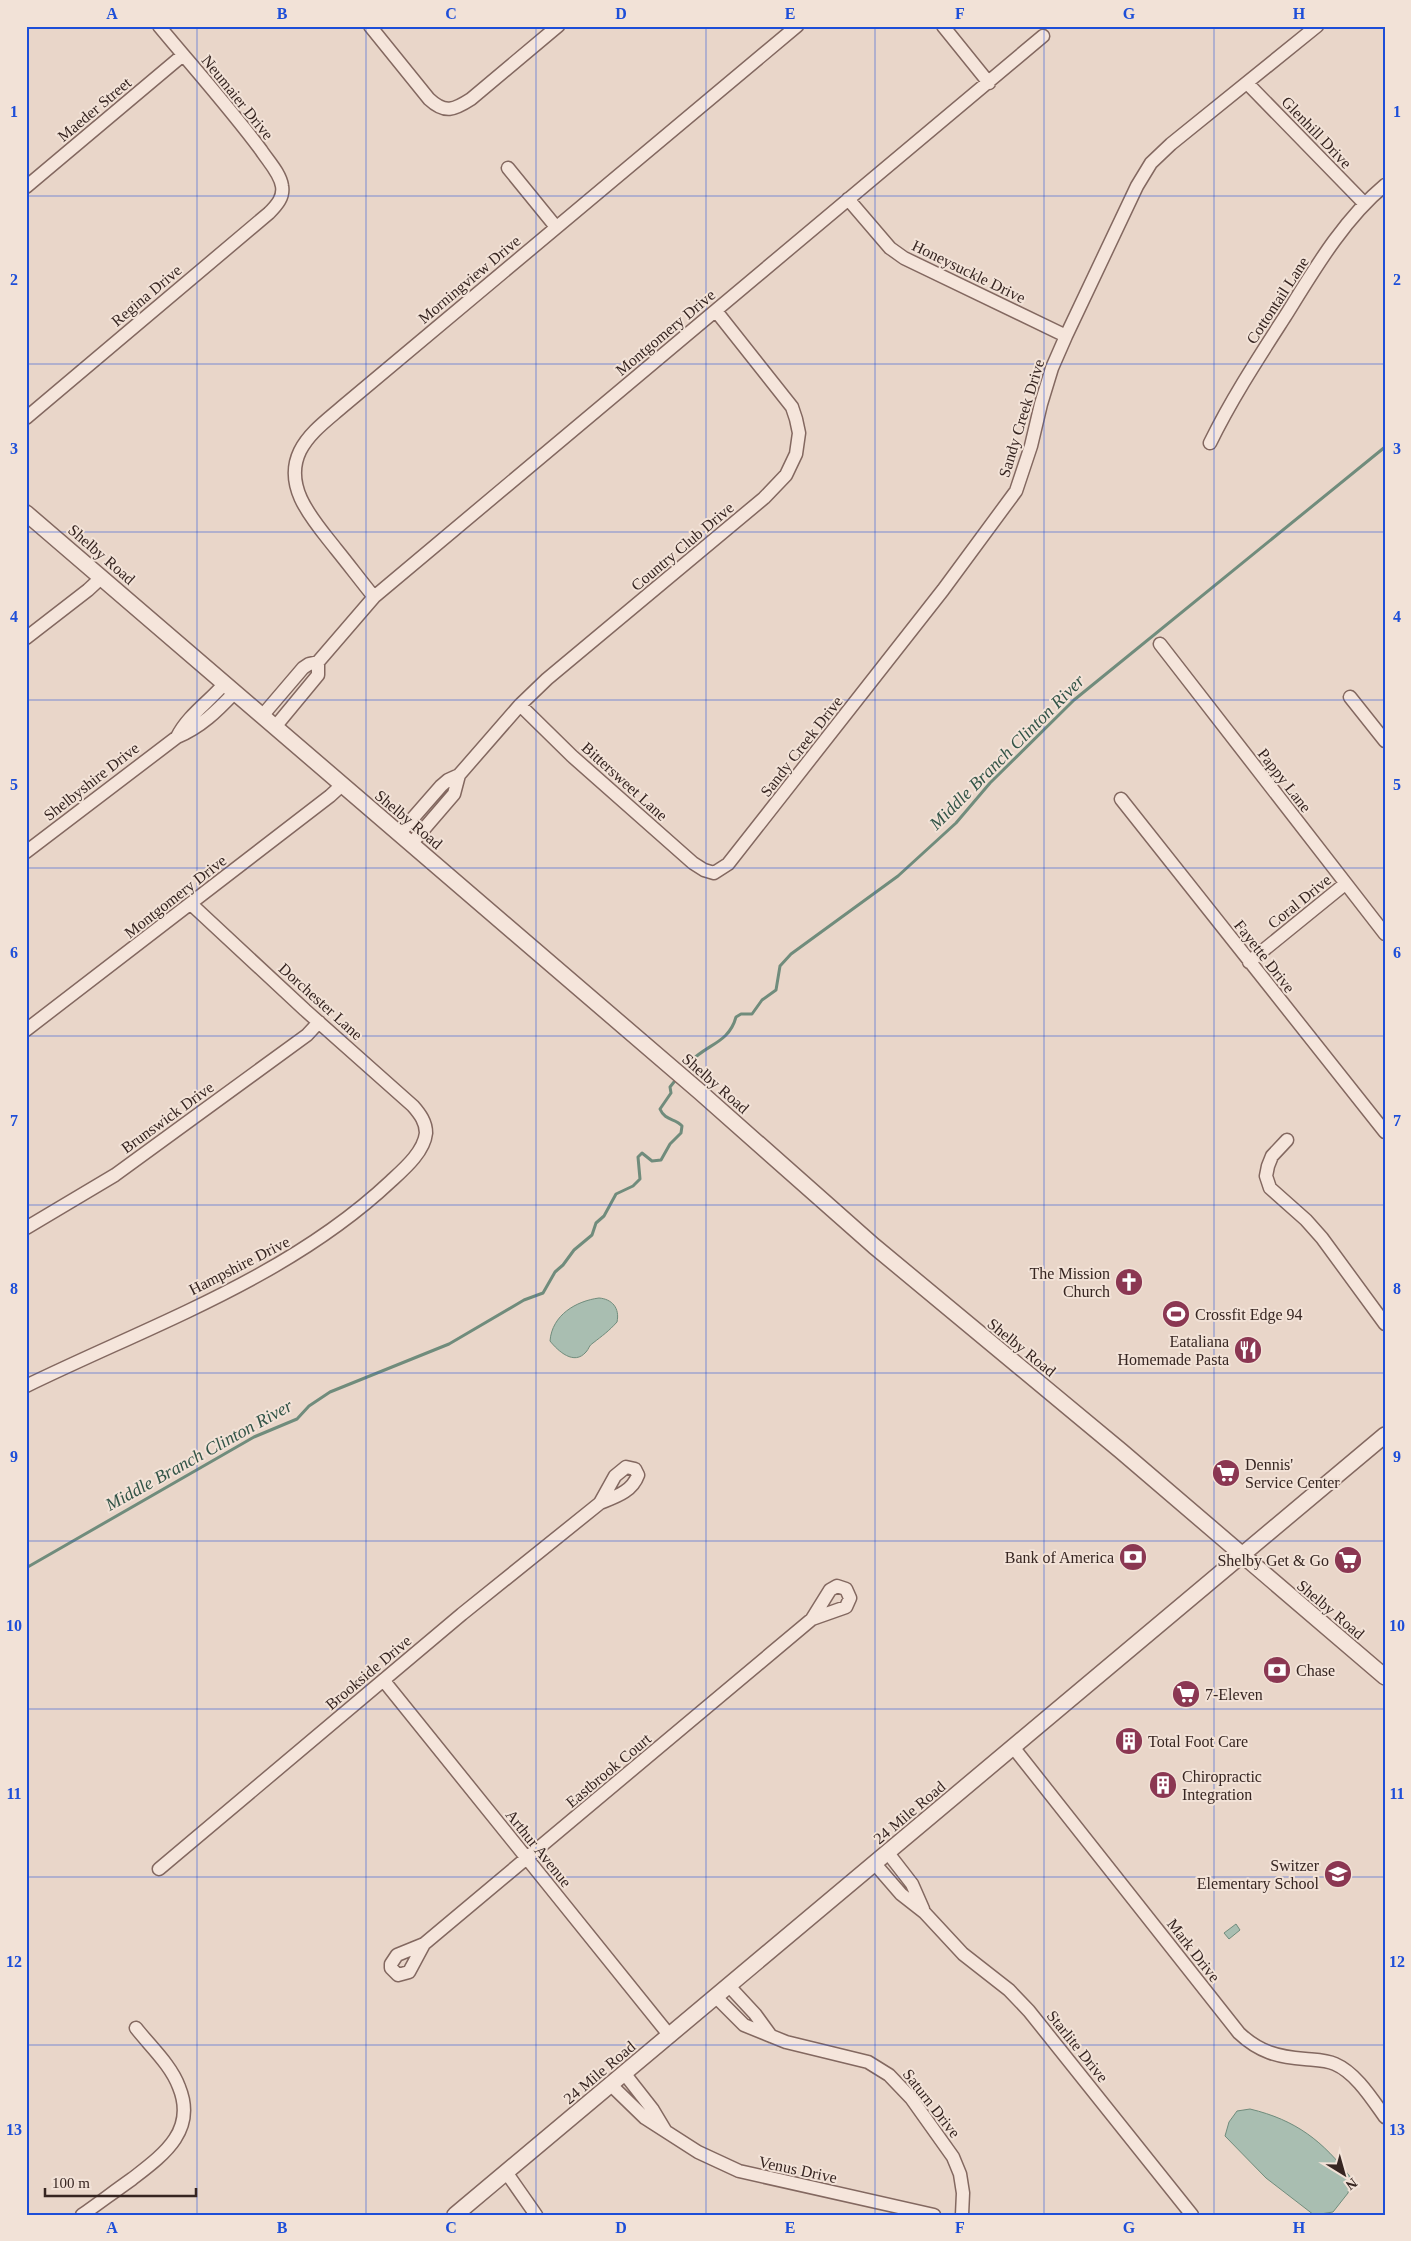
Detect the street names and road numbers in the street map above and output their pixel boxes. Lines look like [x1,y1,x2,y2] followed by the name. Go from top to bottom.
[198,52,277,143] street label: Neumaier Drive
[54,74,135,145] street label: Maeder Street
[1278,93,1355,172] street label: Glenhill Drive
[415,232,524,328] street label: Morningview Drive
[909,237,1028,307] street label: Honeysuckle Drive
[1243,254,1312,347] street label: Cottontail Lane
[108,261,185,330] street label: Regina Drive
[612,286,719,380] street label: Montgomery Drive
[995,357,1048,480] street label: Sandy Creek Drive
[628,499,737,595] street label: Country Club Drive
[64,521,138,589] street label: Shelby Road
[757,693,847,800] street label: Sandy Creek Drive
[40,739,143,825] street label: Shelbyshire Drive
[579,739,671,824] street label: Bittersweet Lane
[1254,745,1315,816] street label: Pappy Lane
[371,786,446,853] street label: Shelby Road
[121,852,230,942] street label: Montgomery Drive
[1264,871,1334,932] street label: Coral Drive
[1230,917,1298,997] street label: Fayette Drive
[276,960,366,1043] street label: Dorchester Lane
[678,1050,752,1118] street label: Shelby Road
[118,1078,217,1157] street label: Brunswick Drive
[186,1233,293,1299] street label: Hampshire Drive
[984,1315,1059,1381] street label: Shelby Road
[1293,1576,1368,1643] street label: Shelby Road
[322,1632,414,1713] street label: Brookside Drive
[563,1730,655,1811] street label: Eastbrook Court
[870,1778,948,1847] street label: 24 Mile Road
[502,1806,575,1890] street label: Arthur Avenue
[1164,1915,1223,1985] street label: Mark Drive
[1044,2007,1111,2085] street label: Starlite Drive
[560,2038,638,2107] street label: 24 Mile Road
[900,2066,964,2141] street label: Saturn Drive
[757,2153,839,2186] street label: Venus Drive

